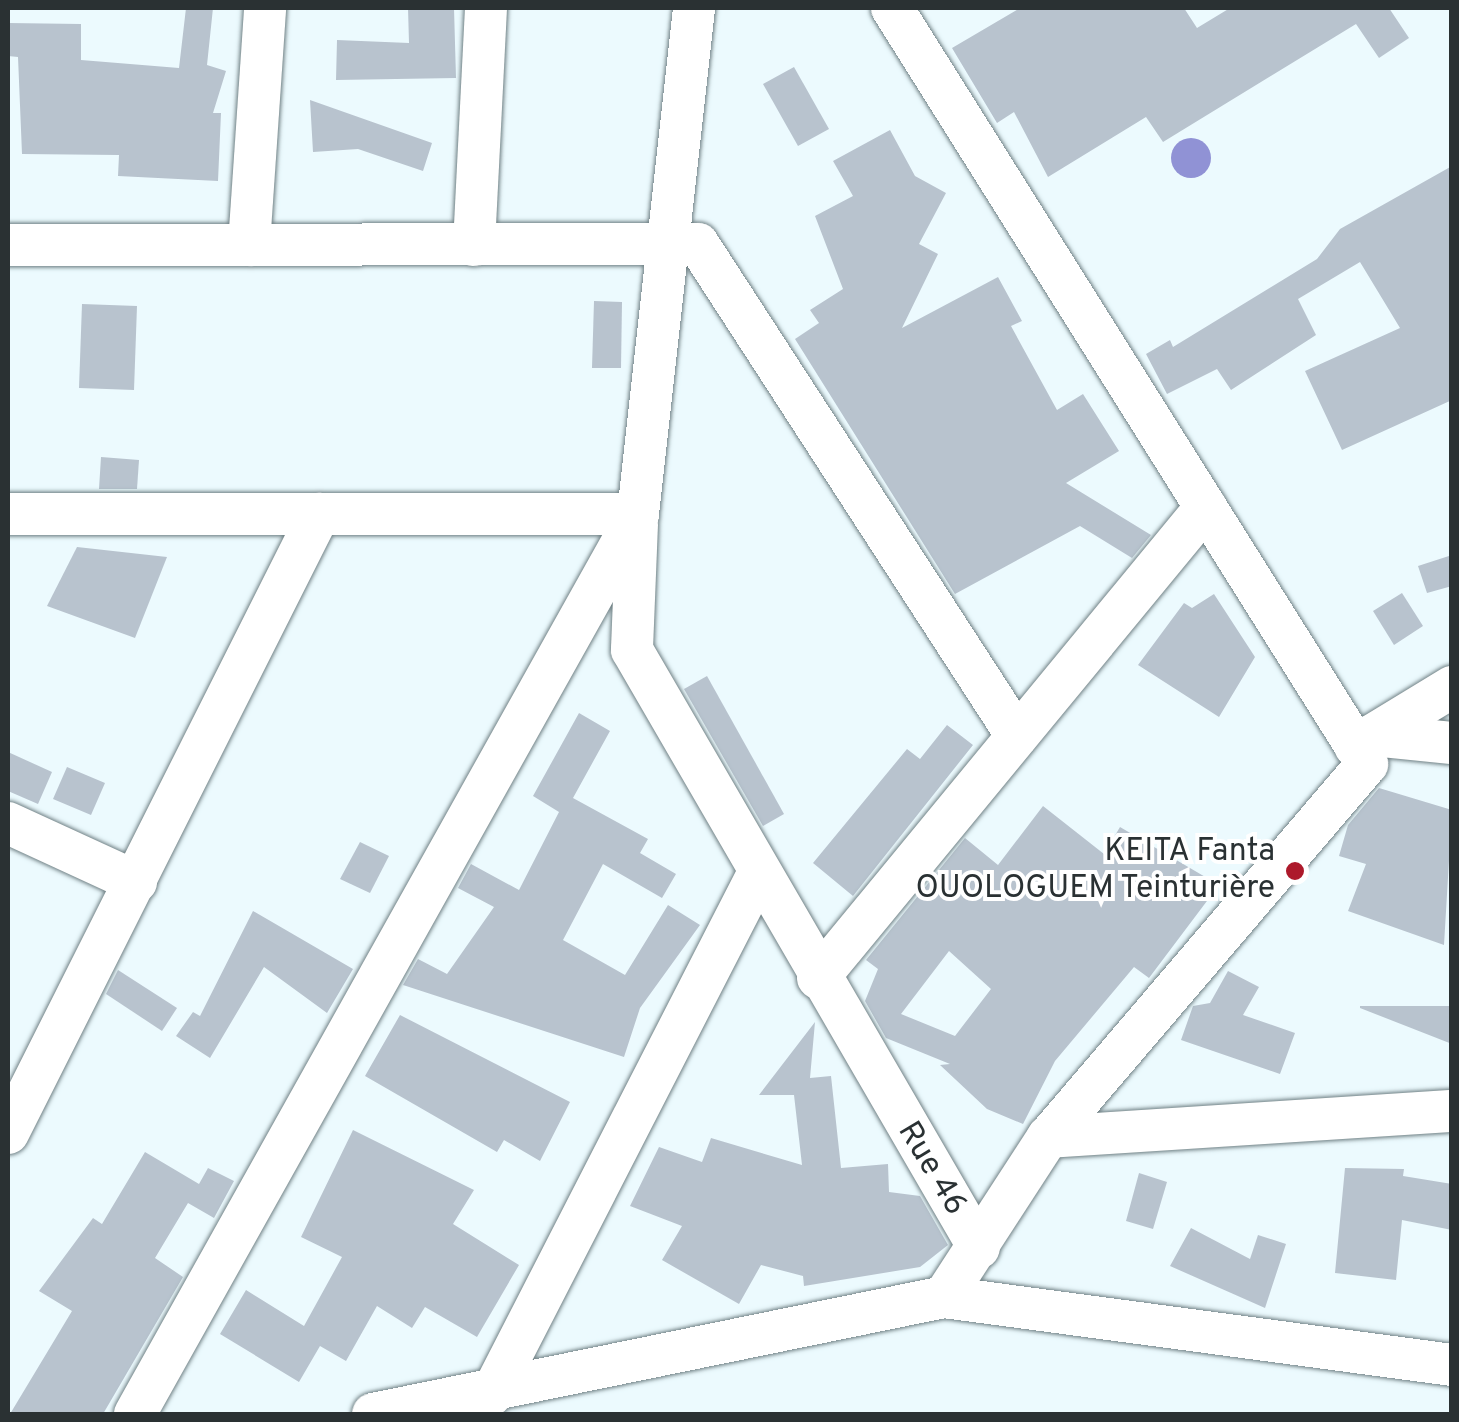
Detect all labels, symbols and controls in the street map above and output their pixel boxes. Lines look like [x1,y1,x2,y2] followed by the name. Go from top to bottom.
[914,834,1275,909] place label: KEITA Fanta OUOLOGUEM Teinturière
[1284,860,1306,882] marker: KEITA Fanta OUOLOGUEM Teinturière
[888,1115,974,1223] street label: Rue 46

